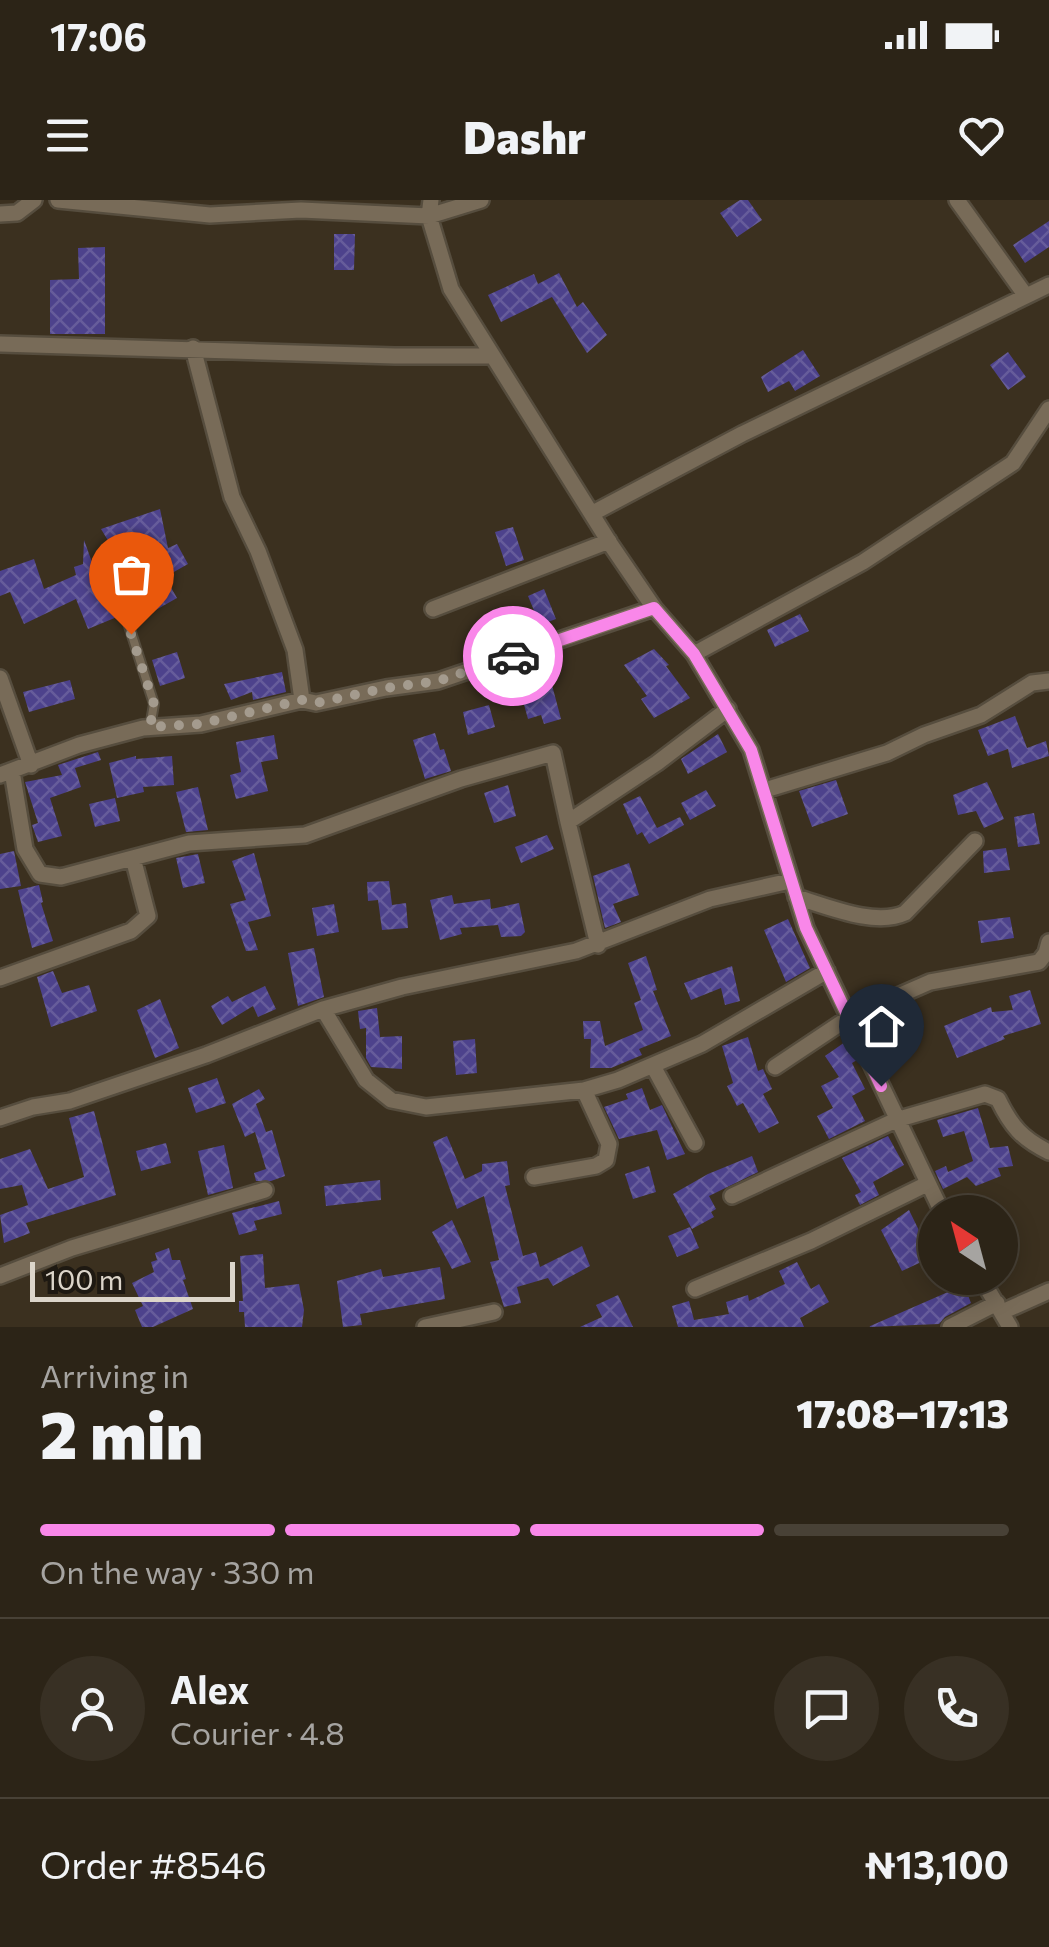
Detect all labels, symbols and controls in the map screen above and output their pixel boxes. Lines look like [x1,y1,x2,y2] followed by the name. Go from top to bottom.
[50,12,147,59] text: 17:06
[40,108,95,163] icon: menu
[463,108,586,163] text: Dashr
[954,108,1009,163] icon: heart
[89,532,174,635] pin
[104,547,159,602] icon: bag
[463,606,563,706] courier
[486,629,541,684] icon: car
[839,984,924,1087] pin
[854,999,909,1054] icon: home
[918,1195,1018,1295] north arrow
[918,1195,1018,1295] map controls
[30,1257,235,1302] scale bar
[45,1262,123,1296] text: 100 m
[40,1355,189,1395] text: Arriving in
[796,1389,1009,1436] text: 17:08–17:13
[40,1393,203,1472] text: 2 min
[40,1551,314,1591] text: On the way · 330 m
[40,1656,145,1761] button: person
[774,1656,879,1761] button: chat
[904,1656,1009,1761] button: phone
[170,1665,249,1712] text: Alex
[170,1712,345,1752] text: Courier · 4.8
[40,1840,267,1887] text: Order #8546
[864,1840,1009,1887] text: ₦13,100

